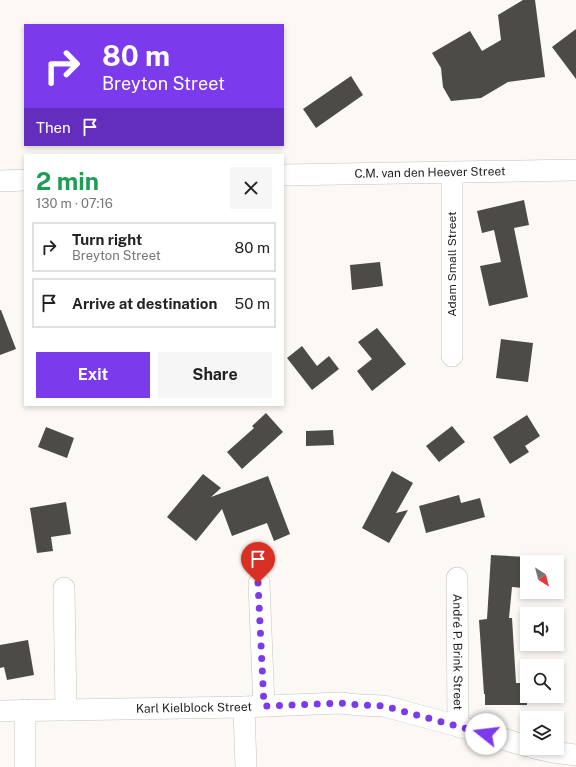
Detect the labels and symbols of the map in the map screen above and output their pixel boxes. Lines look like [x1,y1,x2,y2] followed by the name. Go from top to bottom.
[354,164,506,181] street label: C.M. van den Heever Street
[445,211,459,317] street label: Adam Small Street
[241,542,275,583] pin
[520,555,564,599] north arrow
[450,594,465,711] street label: André P. Brink Street
[136,700,253,716] street label: Karl Kielblock Street
[465,713,507,755] position arrow

